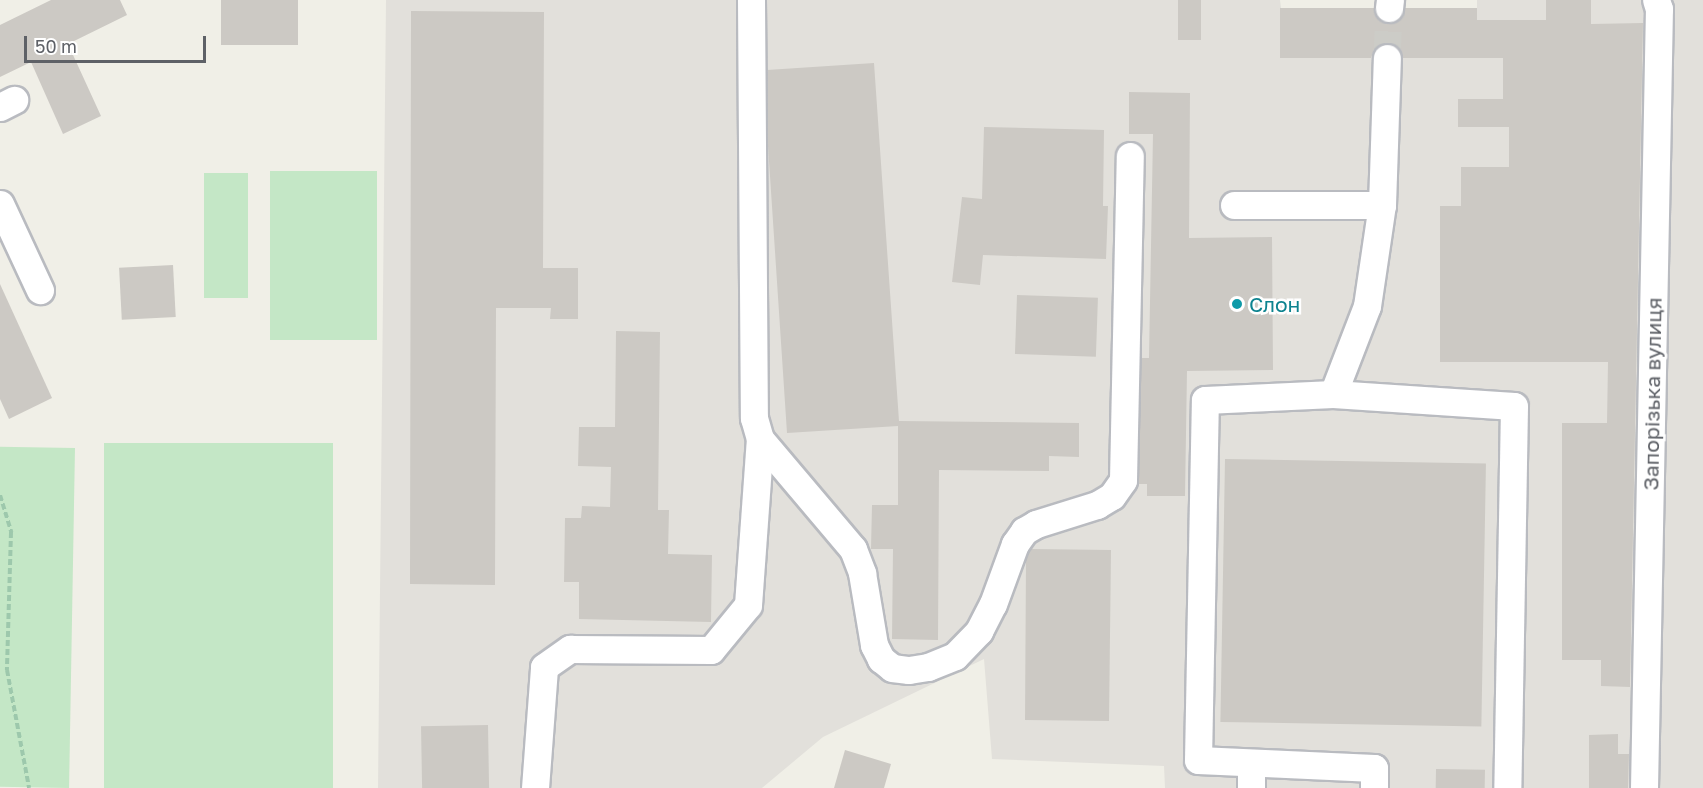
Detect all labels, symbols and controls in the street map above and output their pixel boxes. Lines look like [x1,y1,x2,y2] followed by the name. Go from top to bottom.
[27,24,208,62] scale bar
[35,35,77,57] text: 50 m
[1249,291,1300,317] place label: Слон
[1230,297,1244,311] marker: Слон
[1638,297,1666,491] street label: Запорізька вулиця

